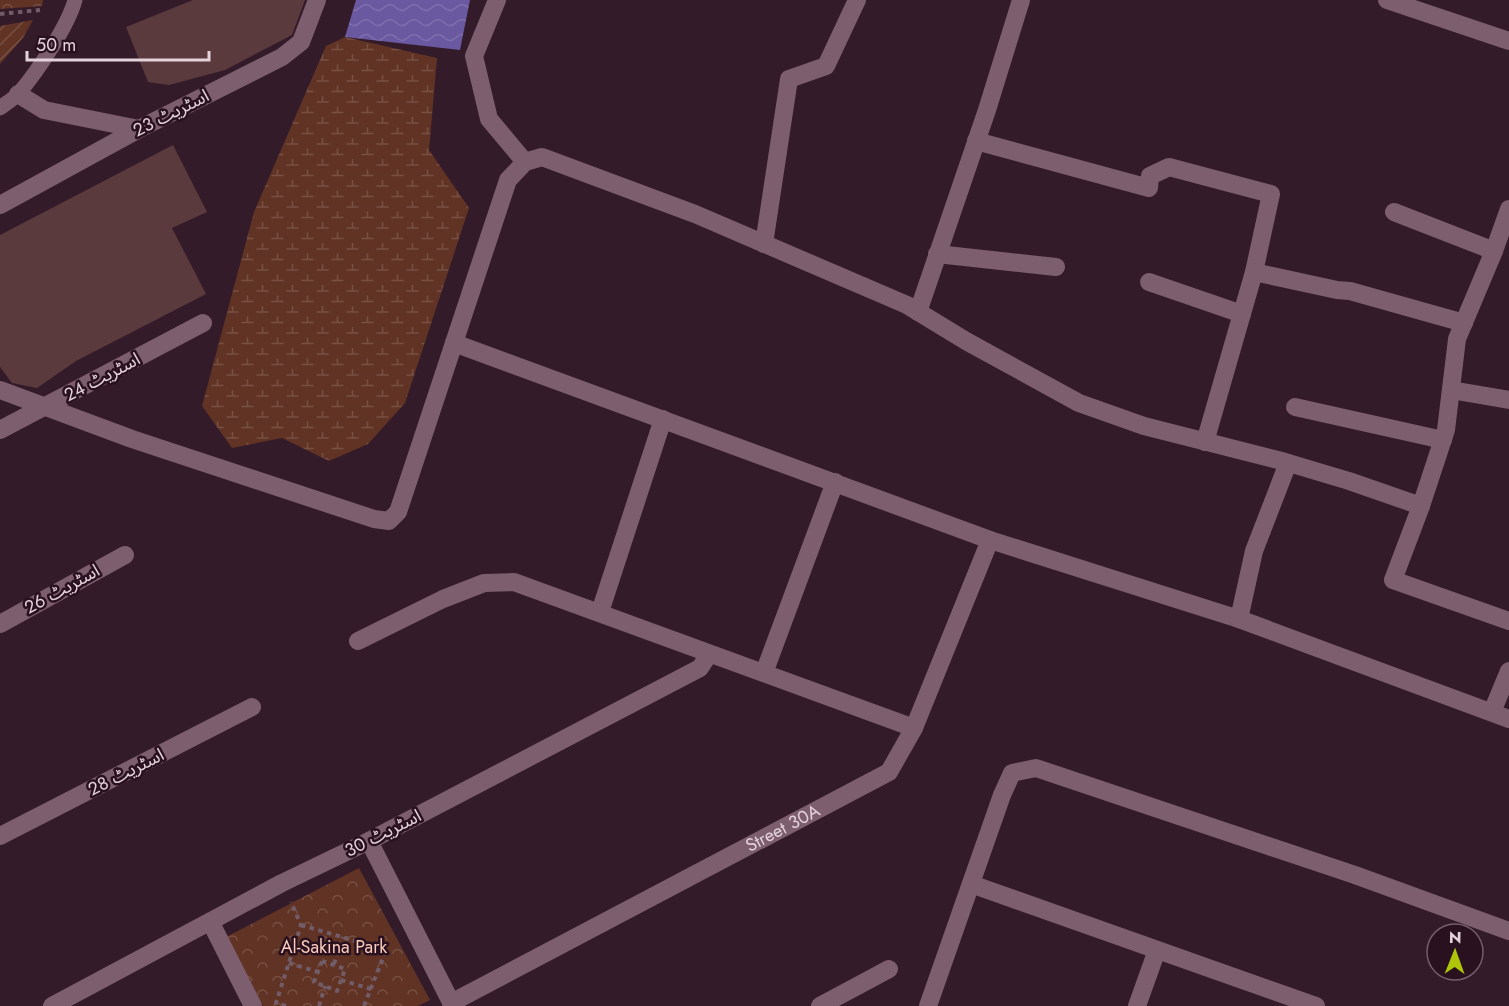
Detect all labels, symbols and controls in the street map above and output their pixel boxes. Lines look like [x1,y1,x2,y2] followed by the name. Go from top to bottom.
[27,24,208,62] scale bar
[36,32,76,58] text: 50 m
[128,83,214,143] street label: اسٹریٹ 23
[59,346,145,408] street label: اسٹریٹ 24
[19,558,105,620] street label: اسٹریٹ 26
[83,742,169,802] street label: اسٹریٹ 28
[741,798,825,858] street label: Street 30A
[340,803,426,863] street label: اسٹریٹ 30
[1425,922,1485,982] north arrow
[1449,926,1462,949] text: N
[281,934,387,960] park label: Al-Sakina Park

